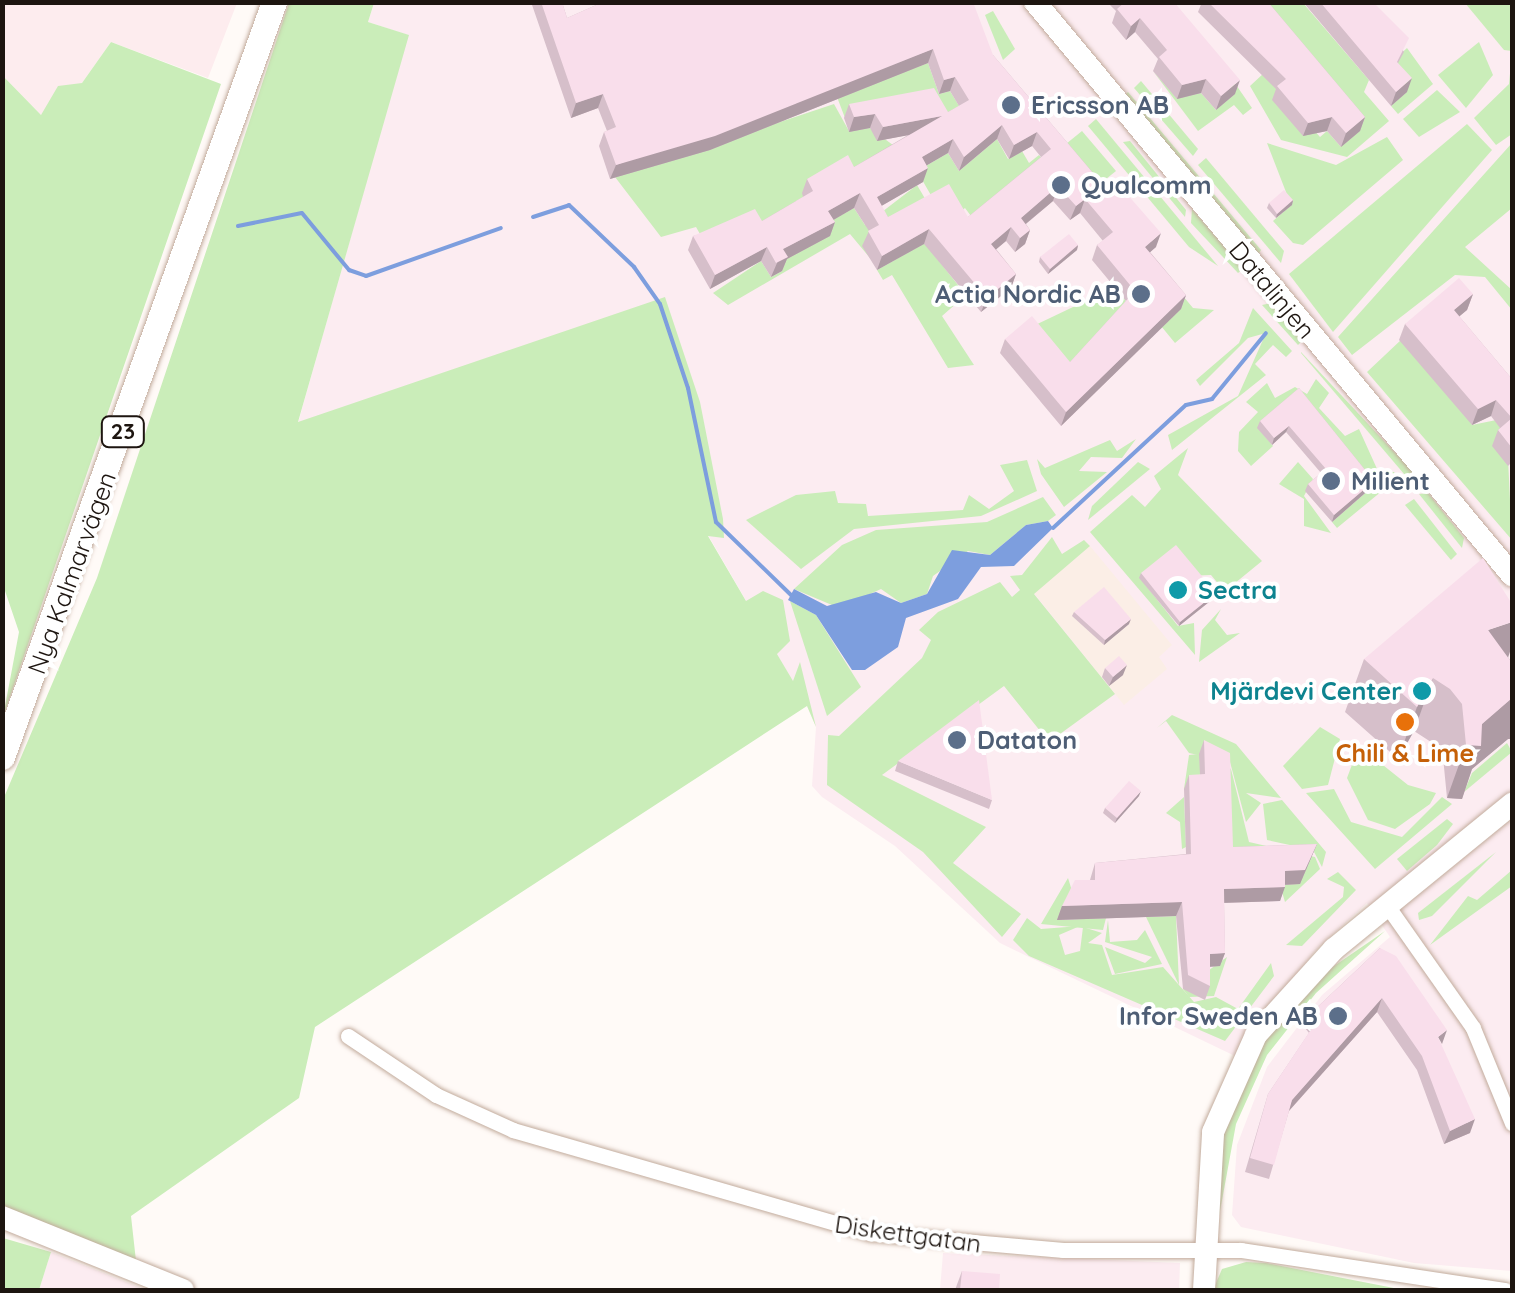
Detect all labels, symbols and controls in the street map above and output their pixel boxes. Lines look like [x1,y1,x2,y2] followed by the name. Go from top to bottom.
[1031,90,1169,120] place label: Ericsson AB
[1000,94,1022,116] marker: Ericsson AB
[1081,170,1211,200] place label: Qualcomm
[1050,174,1072,196] marker: Qualcomm
[1223,235,1321,345] street label: Datalinjen
[935,279,1121,309] place label: Actia Nordic AB
[1130,283,1152,305] marker: Actia Nordic AB
[100,415,146,449] road number: 23
[1351,466,1430,496] place label: Milient
[21,468,123,678] street label: Nya Kalmarvägen
[1320,470,1342,492] marker: Milient
[1198,575,1277,605] place label: Sectra
[1167,579,1189,601] marker: Sectra
[1210,676,1402,706] place label: Mjärdevi Center
[1411,680,1433,702] marker: Mjärdevi Center
[1394,711,1416,733] marker: Chili & Lime
[977,725,1077,755] place label: Dataton
[946,729,968,751] marker: Dataton
[1336,738,1474,768] place label: Chili & Lime
[1119,1001,1318,1031] place label: Infor Sweden AB
[1327,1005,1349,1027] marker: Infor Sweden AB
[833,1209,983,1259] street label: Diskettgatan

